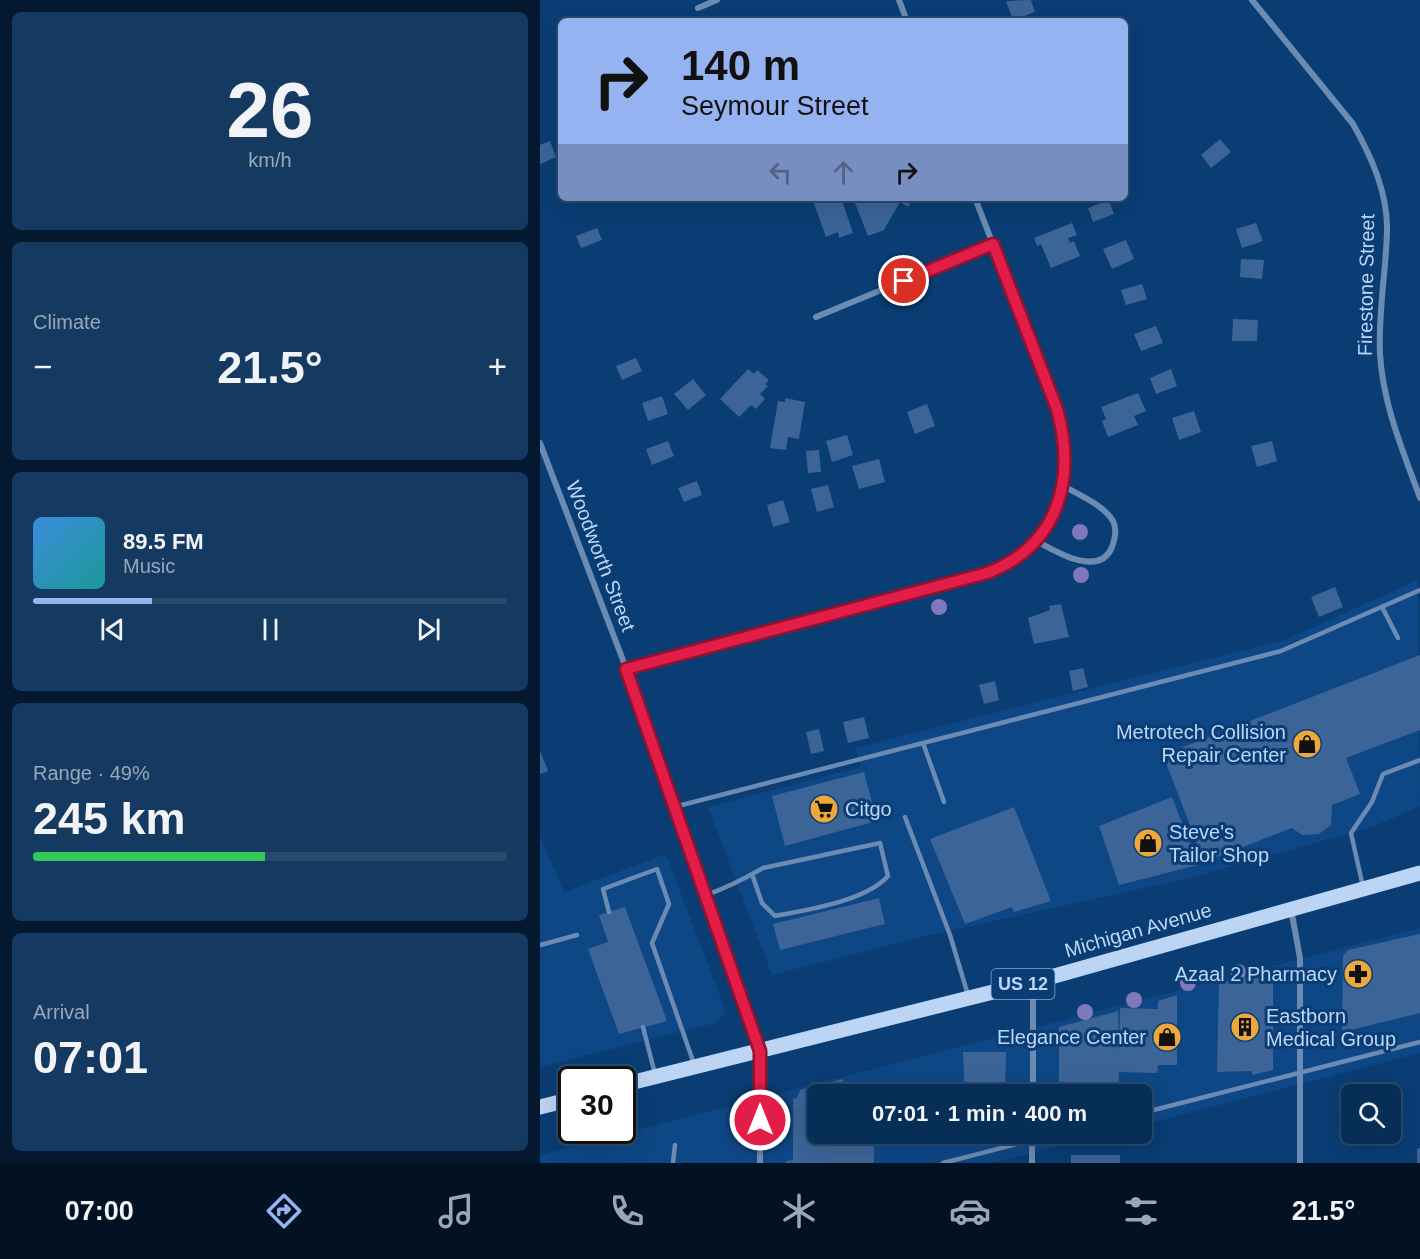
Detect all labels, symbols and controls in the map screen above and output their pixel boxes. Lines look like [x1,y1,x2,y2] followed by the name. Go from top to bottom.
[582,42,660,120] icon: right
[681,42,800,89] text: 140 m
[227,66,313,154] text: 26
[681,91,869,121] text: Seymour Street
[248,149,292,171] text: km/h
[764,156,797,189] icon: left
[827,156,860,189] icon: ahead
[890,156,923,189] icon: right
[1354,213,1378,356] street label: Firestone Street
[878,255,929,306] pin
[887,264,920,297] icon: arrive
[33,311,101,333] text: Climate
[217,342,323,393] text: 21.5°
[33,348,52,385] text: −
[488,348,507,385] text: +
[562,478,640,635] street label: Woodworth Street
[123,529,204,554] text: 89.5 FM
[123,555,175,577] text: Music
[96,613,129,646] icon: previous
[254,613,287,646] icon: pause
[412,613,445,646] icon: next
[1116,721,1286,766] place label: Metrotech Collision Repair Center
[1291,728,1323,760] shop icon: Metrotech Collision Repair Center
[33,762,150,784] text: Range · 49%
[33,793,186,844] text: 245 km
[808,793,840,825] supermarket icon: Citgo
[845,798,892,820] place label: Citgo
[1169,821,1269,866] place label: Steve's Tailor Shop
[1132,827,1164,859] shop icon: Steve's Tailor Shop
[1062,898,1214,962] street label: Michigan Avenue
[1342,958,1374,990] pharmacy icon: Azaal 2 Pharmacy
[1175,963,1337,985] place label: Azaal 2 Pharmacy
[992,969,1054,999] road number: US 12
[33,1001,90,1023] text: Arrival
[1266,1005,1396,1050] place label: Eastborn Medical Group
[1229,1011,1261,1043] building icon: Eastborn Medical Group
[1151,1021,1183,1053] shop icon: Elegance Center
[997,1026,1146,1048] place label: Elegance Center
[33,1032,148,1083] text: 07:01
[558,1066,636,1144] speed limit sign: 30
[1341,1084,1401,1144] map controls
[1341,1084,1401,1144] button: search
[728,1088,792,1152] position arrow
[872,1101,1087,1126] text: 07:01 · 1 min · 400 m
[263,1190,305,1232] icon: directions
[435,1190,477,1232] icon: music
[606,1190,648,1232] icon: phone
[778,1190,820,1232] icon: climate
[949,1190,991,1232] icon: car
[1120,1190,1162,1232] icon: filters
[65,1196,134,1226] text: 07:00
[1292,1196,1355,1226] text: 21.5°

